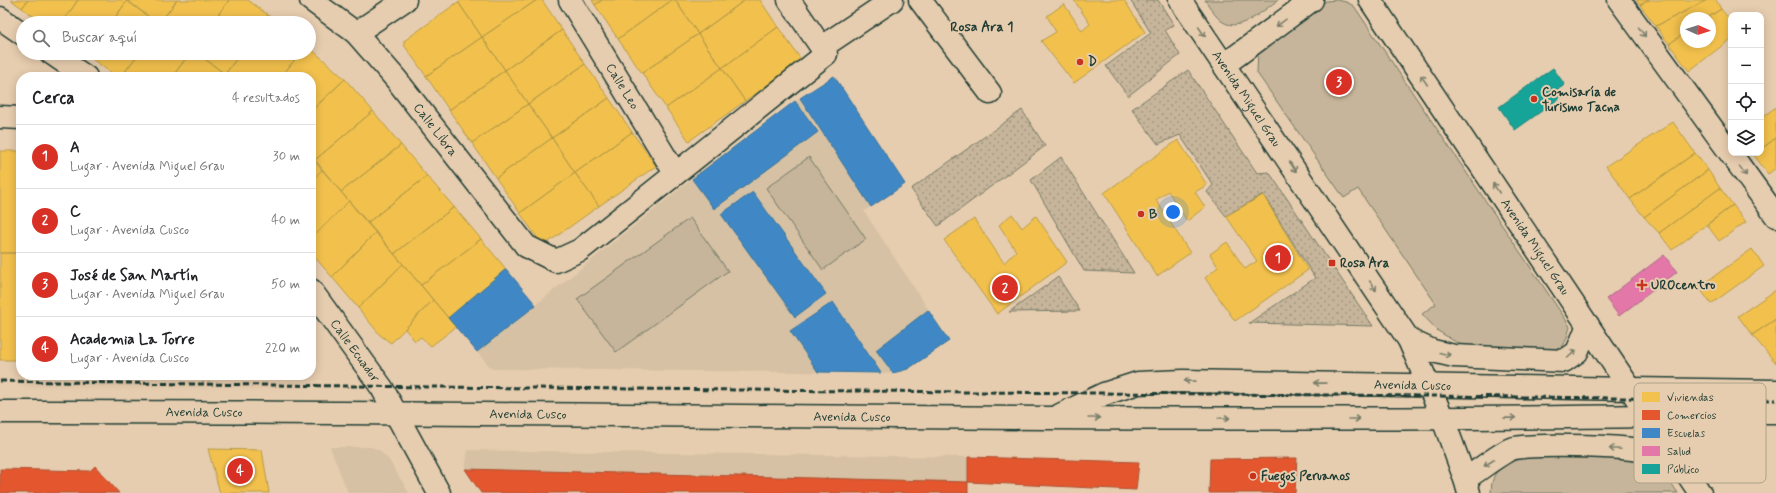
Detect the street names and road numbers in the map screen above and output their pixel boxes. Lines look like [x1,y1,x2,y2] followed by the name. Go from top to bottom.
[1208,47,1285,151] street label: Avenida Miguel Grau
[602,60,643,113] street label: Calle Leo
[409,100,462,160] street label: Calle Libra
[1497,195,1574,299] street label: Avenida Miguel Grau
[326,316,384,387] street label: Calle Ecuador
[1374,376,1451,394] street label: Avenida Cusco
[165,404,243,421] street label: Avenida Cusco
[489,405,567,423] street label: Avenida Cusco
[813,408,891,426] street label: Avenida Cusco

